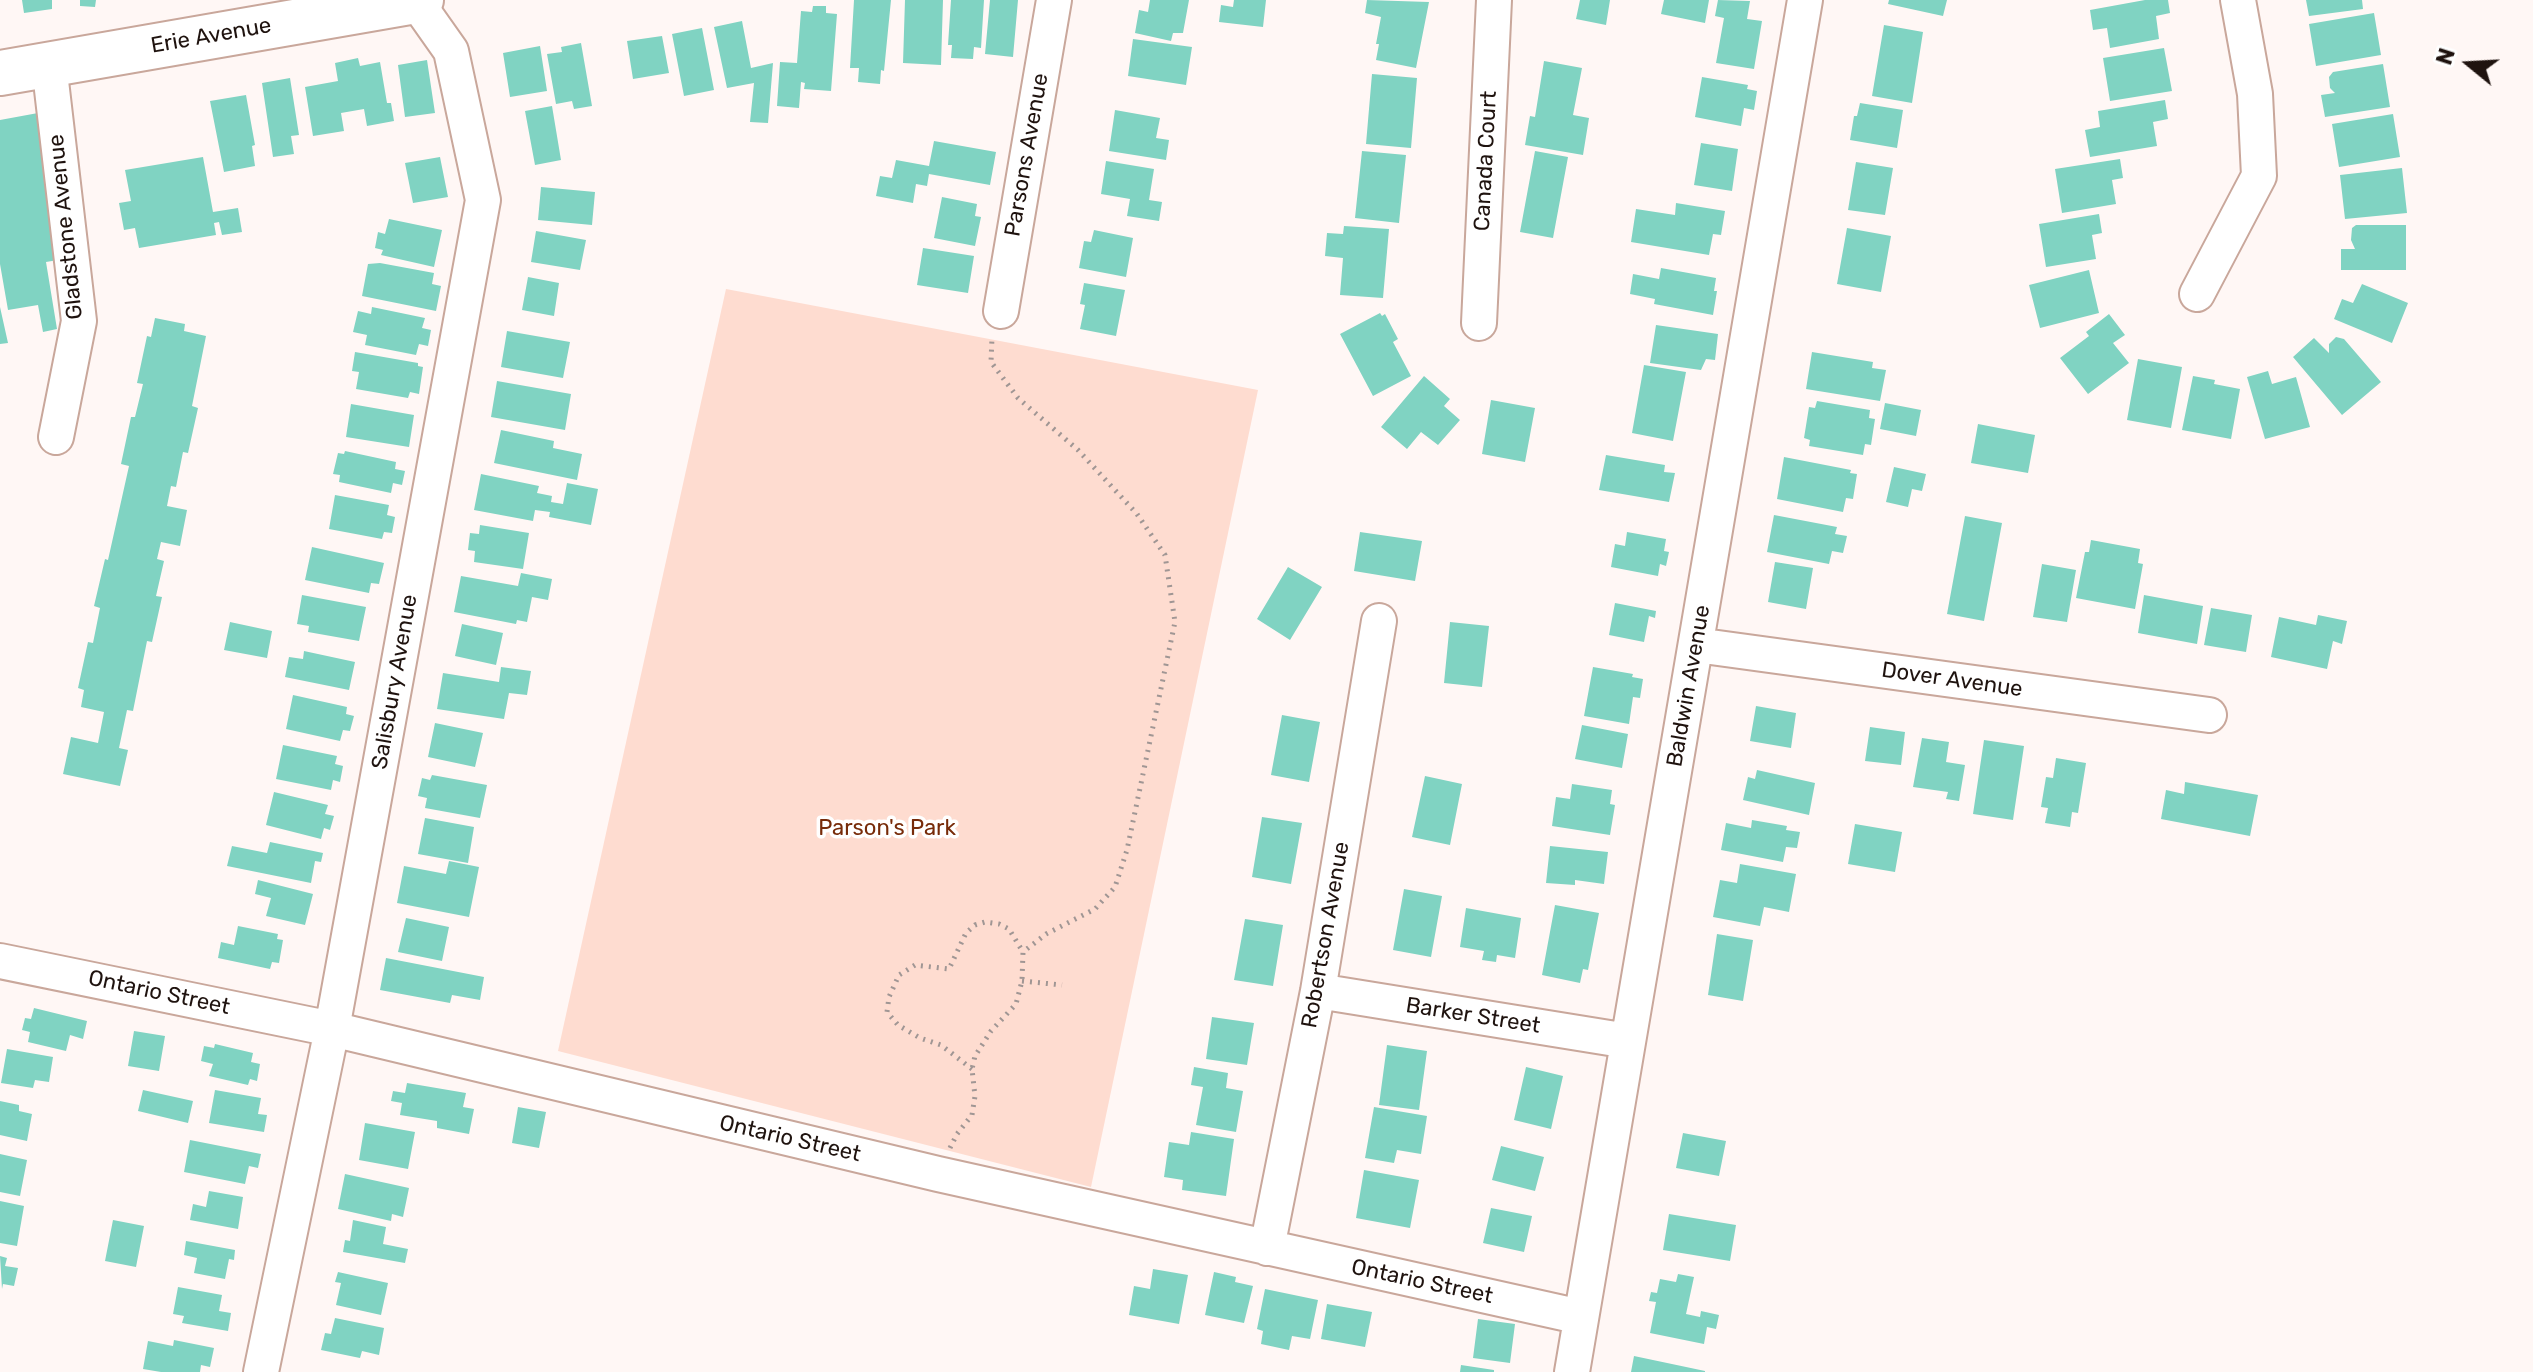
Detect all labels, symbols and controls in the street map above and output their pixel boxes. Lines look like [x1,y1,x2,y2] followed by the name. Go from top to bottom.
[149,12,273,60] street label: Erie Avenue
[2429,24,2509,104] north arrow
[2430,45,2461,68] text: N
[1000,71,1054,239] street label: Parsons Avenue
[1469,90,1503,232] street label: Canada Court
[43,133,89,321] street label: Gladstone Avenue
[367,593,423,771] street label: Salisbury Avenue
[1662,603,1716,769] street label: Baldwin Avenue
[1880,657,2024,703] street label: Dover Avenue
[818,816,956,842] park label: Parson's Park
[1297,840,1355,1030] street label: Robertson Avenue
[86,965,232,1021] street label: Ontario Street
[1404,992,1542,1040] street label: Barker Street
[717,1110,863,1168] street label: Ontario Street
[1349,1254,1495,1310] street label: Ontario Street

